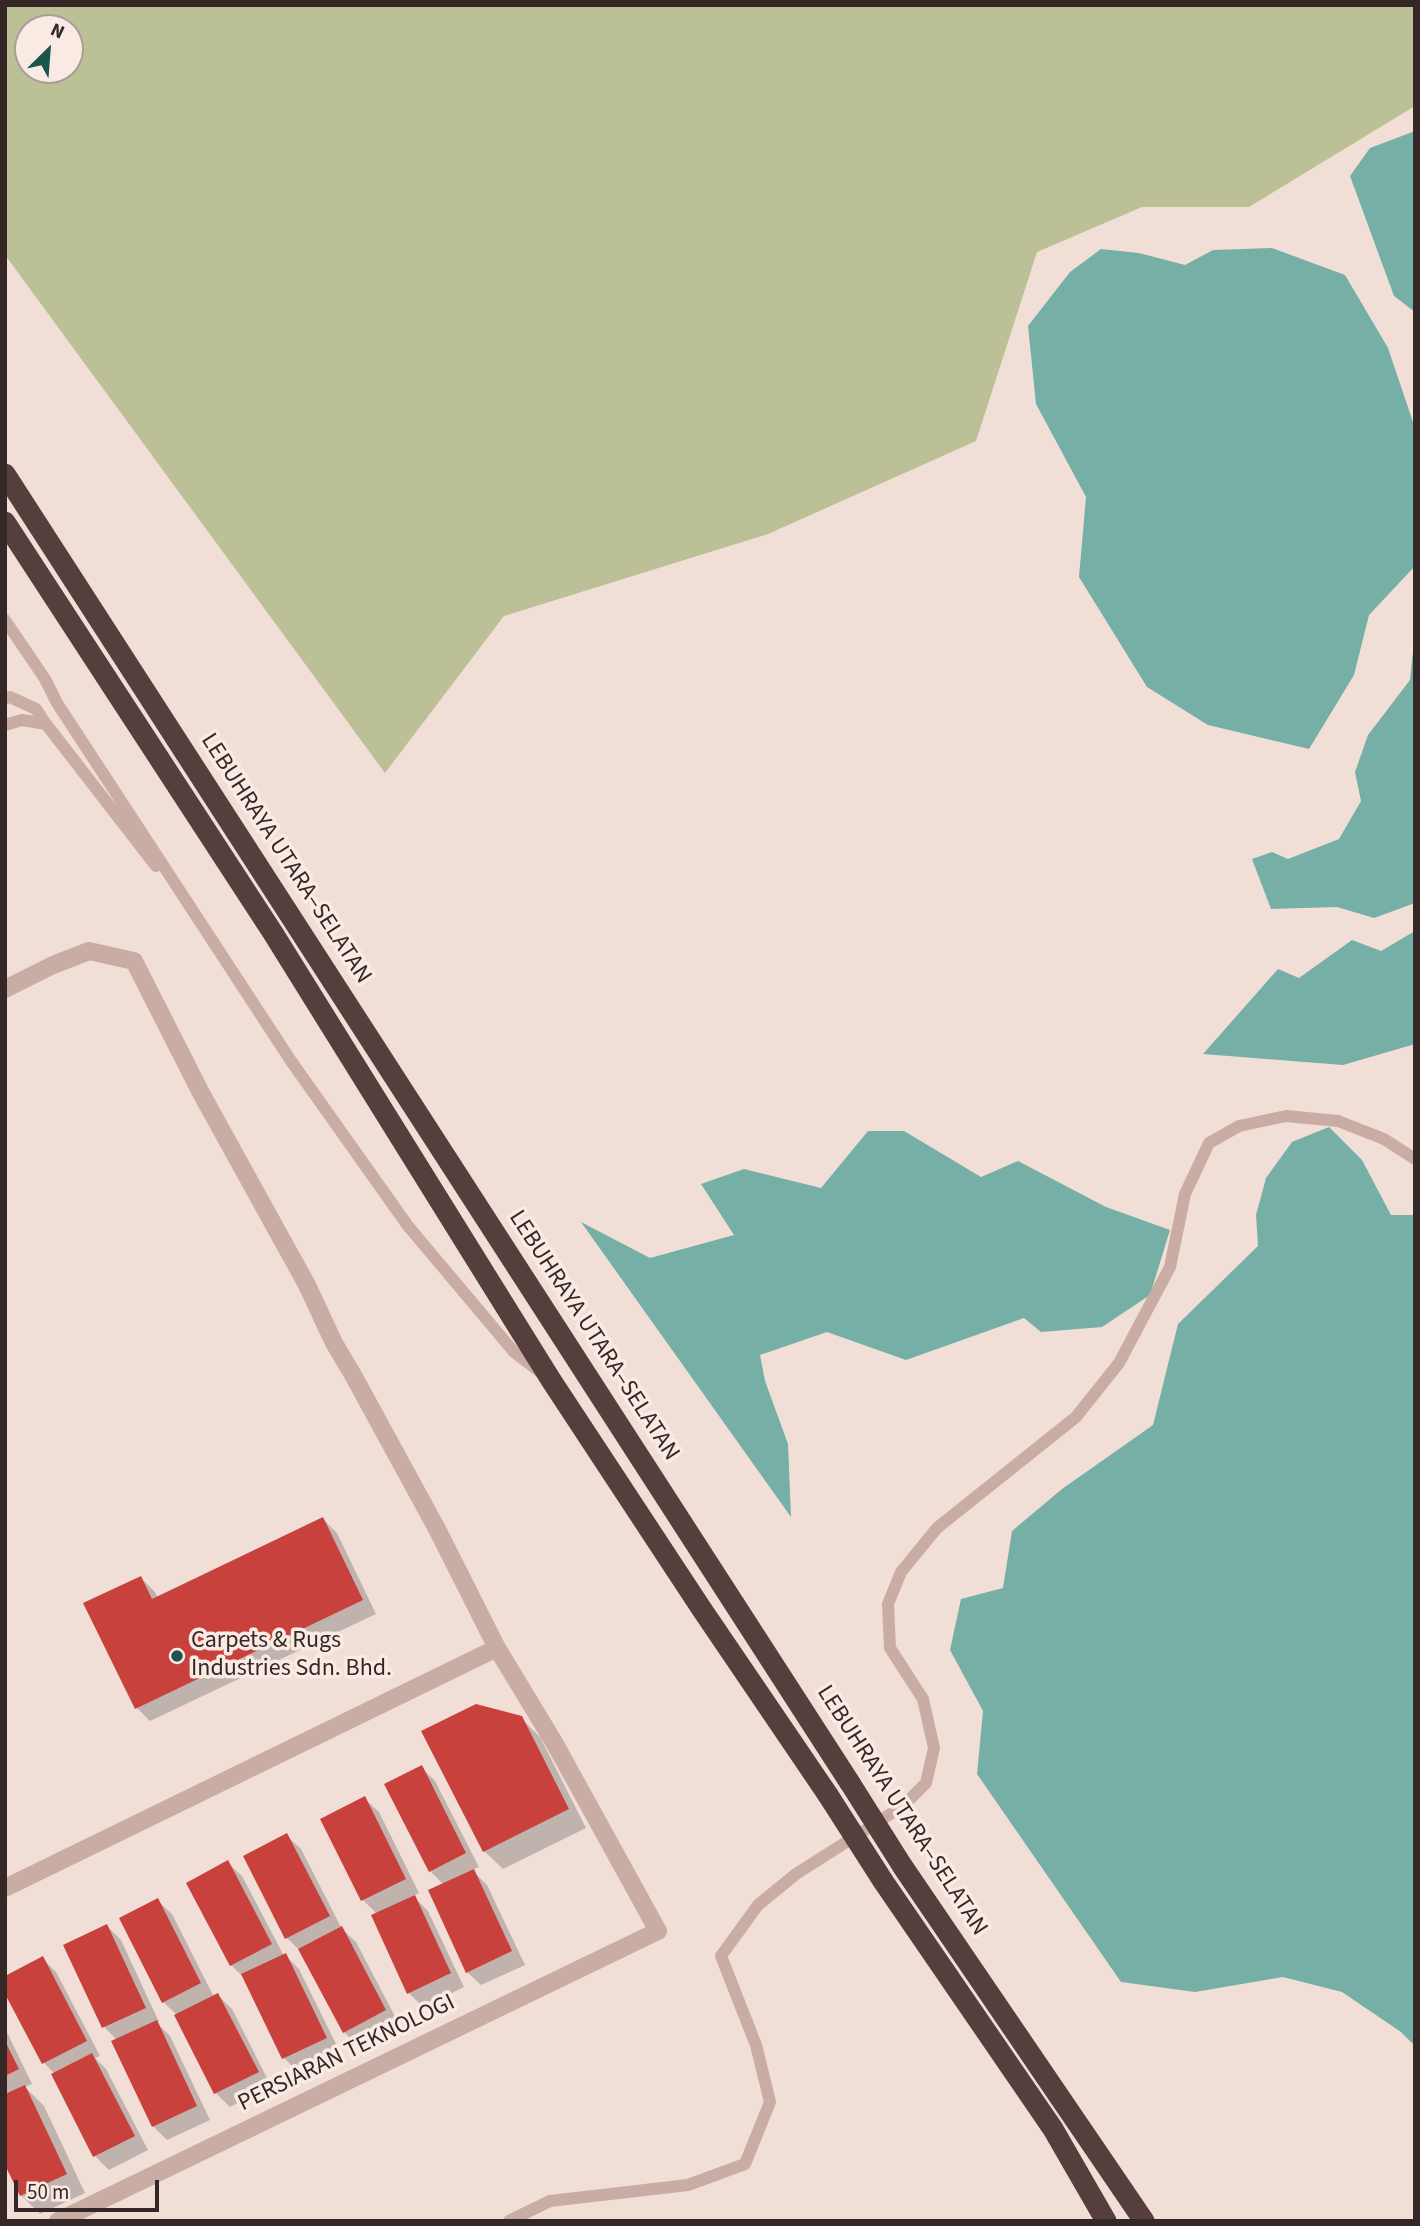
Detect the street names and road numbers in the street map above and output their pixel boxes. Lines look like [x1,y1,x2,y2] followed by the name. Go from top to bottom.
[193,729,377,989] street label: LEBUHRAYA UTARA–SELATAN
[501,1206,685,1466] street label: LEBUHRAYA UTARA–SELATAN
[809,1681,993,1941] street label: LEBUHRAYA UTARA–SELATAN
[234,1989,460,2119] street label: PERSIARAN TEKNOLOGI

